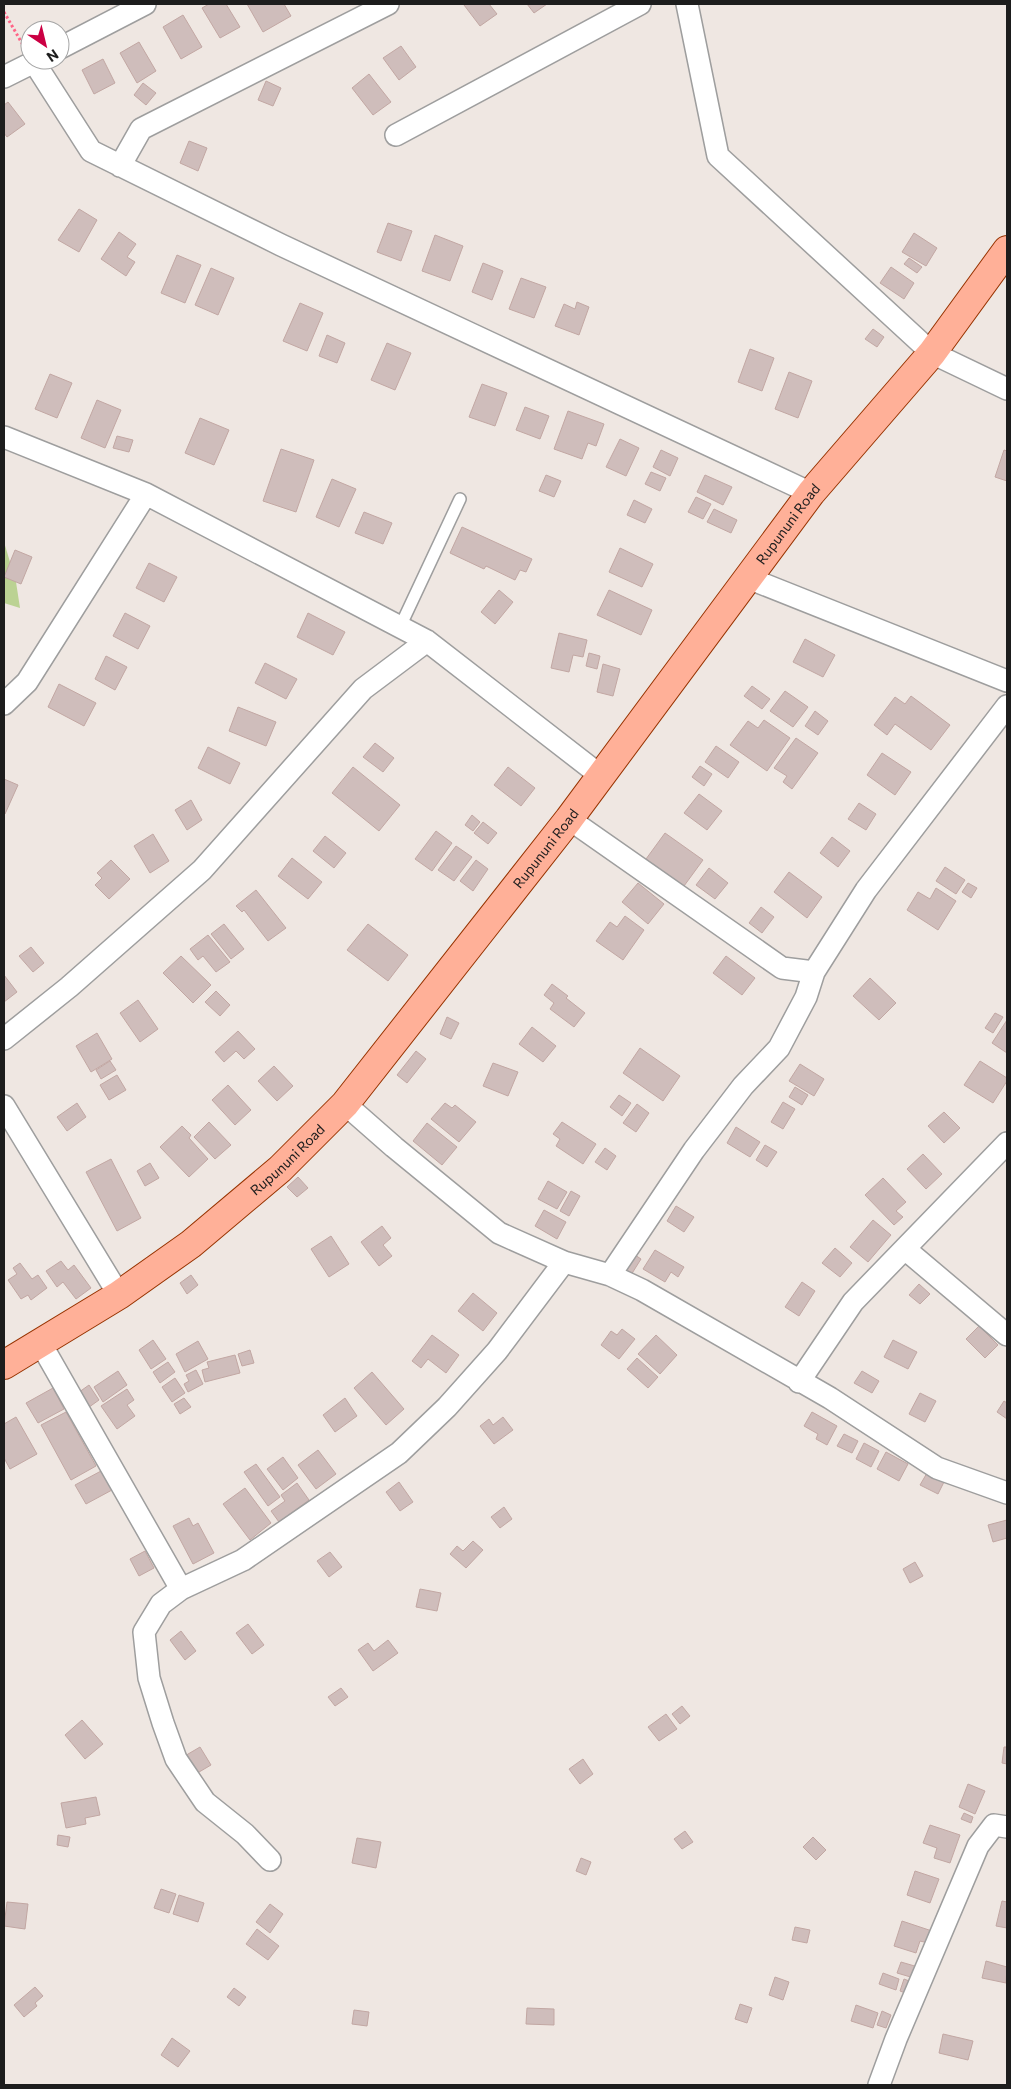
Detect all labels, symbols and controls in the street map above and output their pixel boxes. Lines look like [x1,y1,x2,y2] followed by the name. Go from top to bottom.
[20,20,70,70] north arrow
[44,46,62,66] text: N
[752,480,823,567] street label: Rupununi Road
[509,805,582,891] street label: Rupununi Road
[246,1120,328,1199] street label: Rupununi Road

